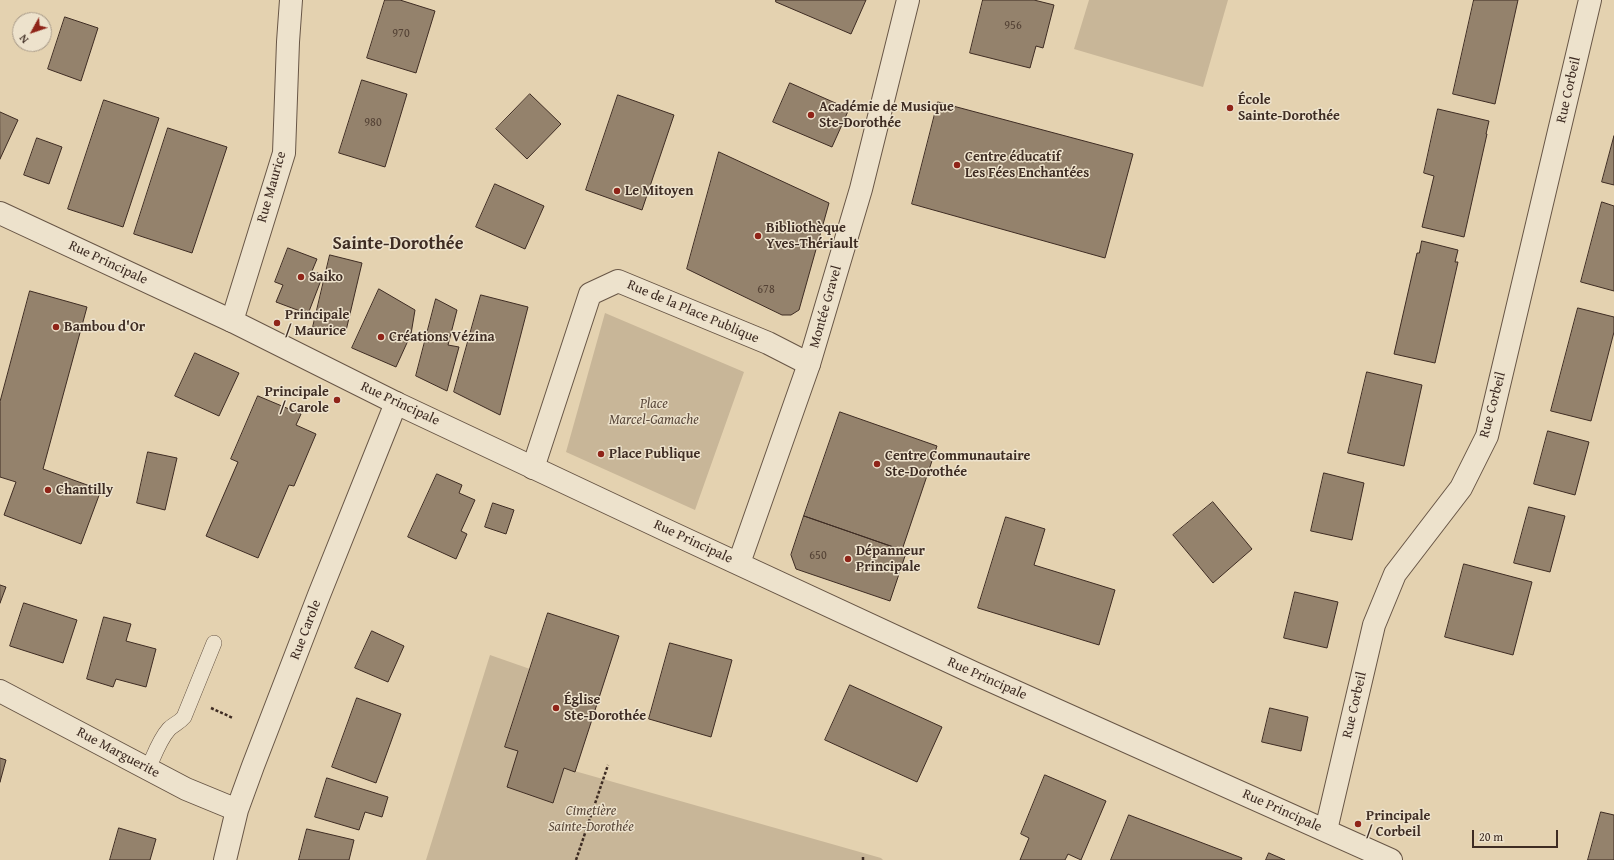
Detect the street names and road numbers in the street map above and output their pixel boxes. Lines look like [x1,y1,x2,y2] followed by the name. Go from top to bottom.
[1553,55,1585,125] street label: Rue Corbeil
[254,149,290,225] street label: Rue Maurice
[66,237,150,289] street label: Rue Principale
[806,264,846,350] street label: Montée Gravel
[625,277,761,347] street label: Rue de la Place Publique
[1476,370,1510,440] street label: Rue Corbeil
[358,378,442,430] street label: Rue Principale
[651,516,735,568] street label: Rue Principale
[287,598,325,662] street label: Rue Carole
[945,654,1029,704] street label: Rue Principale
[1339,670,1371,740] street label: Rue Corbeil
[74,724,162,782] street label: Rue Marguerite
[1240,786,1324,836] street label: Rue Principale

